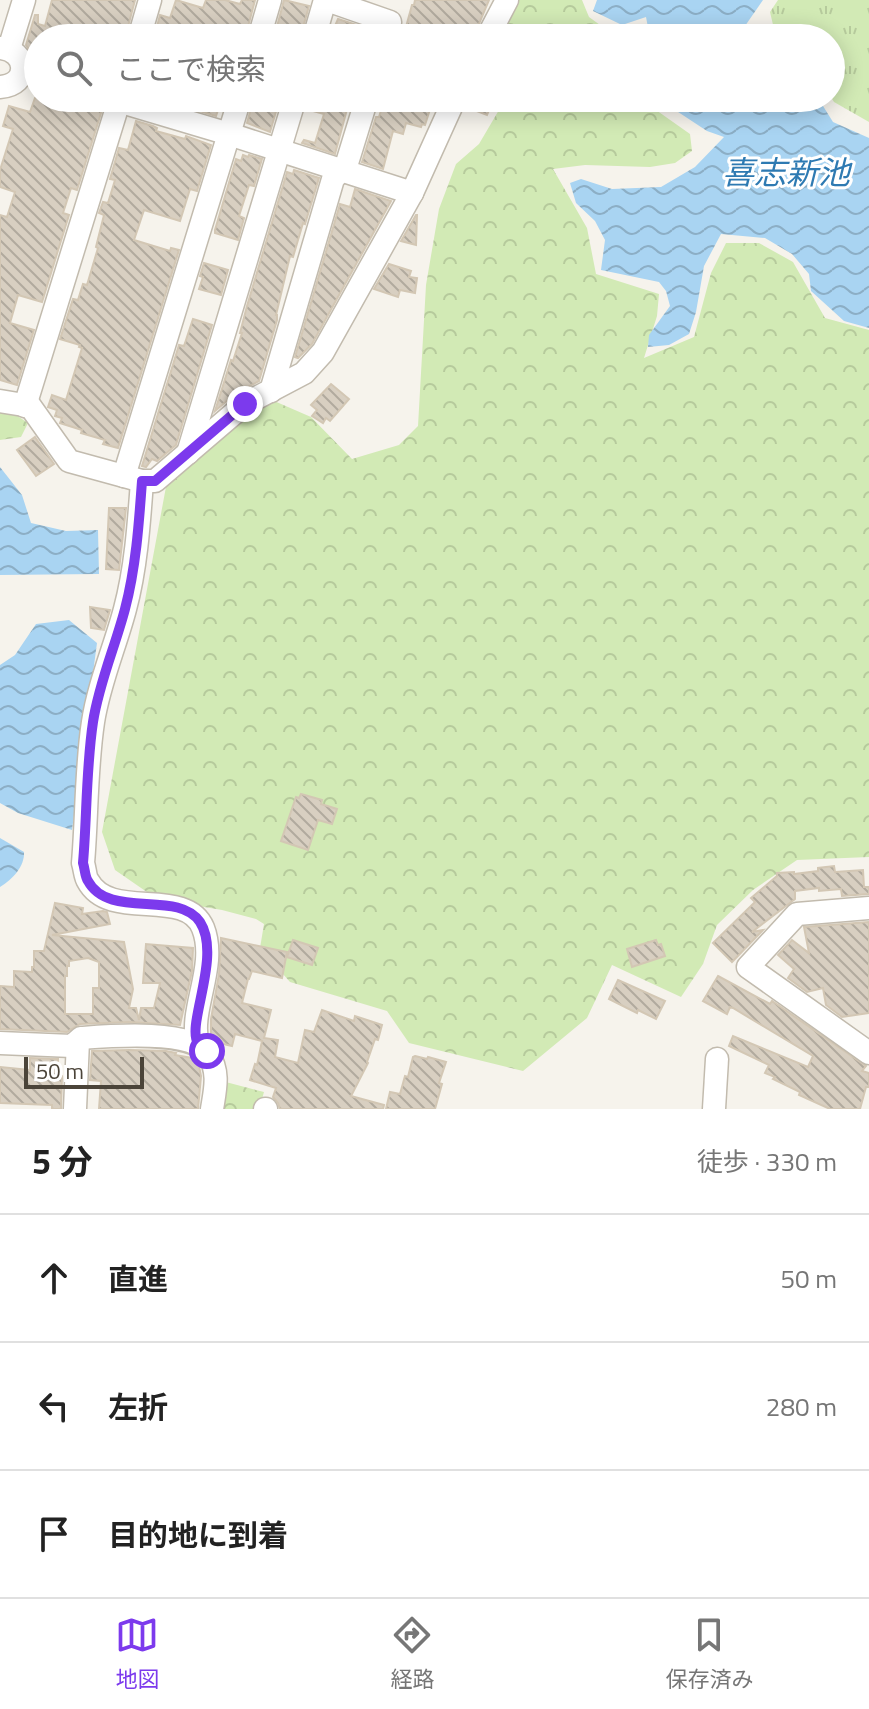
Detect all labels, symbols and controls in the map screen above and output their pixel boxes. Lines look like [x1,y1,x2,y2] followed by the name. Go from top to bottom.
[24,24,845,112] search box
[52,46,96,90] icon: search
[116,46,266,92] text: ここで検索
[722,148,853,196] water label: 喜志新池
[227,386,263,422] route end
[189,1033,225,1069] route start
[24,1053,144,1089] scale bar
[36,1054,84,1088] text: 50 m
[32,1135,93,1187] text: 5 分
[697,1142,837,1181] text: 徒歩 · 330 m
[32,1256,76,1300] icon: ahead
[108,1256,168,1302] text: 直進
[780,1259,837,1298] text: 50 m
[32,1384,76,1428] icon: left
[108,1384,168,1430] text: 左折
[766,1387,837,1426] text: 280 m
[32,1512,76,1556] icon: arrive
[108,1512,288,1558] text: 目的地に到着
[115,1613,160,1696] tab: 地図
[390,1613,435,1696] tab: 経路
[665,1613,754,1696] tab: 保存済み

